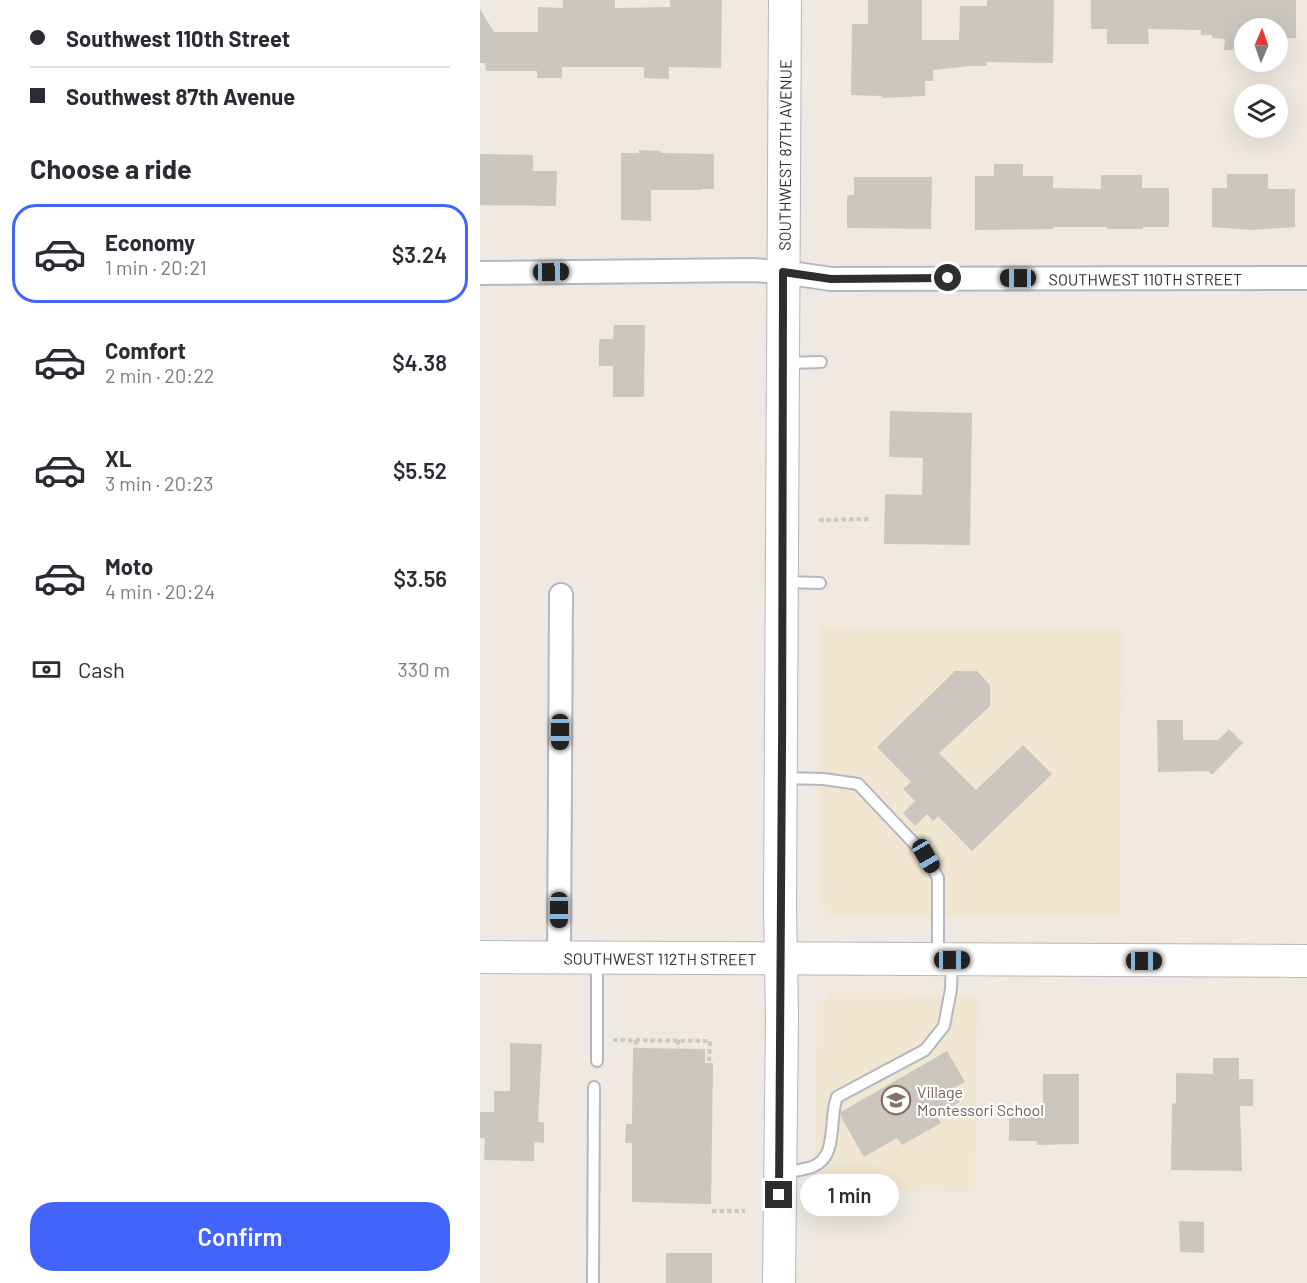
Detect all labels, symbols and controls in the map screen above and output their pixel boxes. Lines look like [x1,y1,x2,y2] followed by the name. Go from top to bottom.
[1234,18,1288,72] north arrow
[1234,18,1288,138] map controls
[66,25,290,51] text: Southwest 110th Street
[774,59,794,251] street label: SOUTHWEST 87TH AVENUE
[66,83,295,109] text: Southwest 87th Avenue
[1234,84,1288,138] button: layers
[30,152,192,184] text: Choose a ride
[33,227,87,281] icon: car
[105,229,195,255] text: Economy
[392,241,447,267] text: $3.24
[105,255,207,279] text: 1 min · 20:21
[533,263,569,281] car
[934,264,961,291] route start
[1000,269,1036,287] car
[1049,269,1242,288] street label: SOUTHWEST 110TH STREET
[33,335,87,389] icon: car
[105,337,186,363] text: Comfort
[392,349,447,375] text: $4.38
[105,363,215,387] text: 2 min · 20:22
[33,443,87,497] icon: car
[105,445,131,471] text: XL
[393,457,447,483] text: $5.52
[105,471,214,495] text: 3 min · 20:23
[33,551,87,605] icon: car
[105,553,153,579] text: Moto
[394,565,447,591] text: $3.56
[105,579,215,603] text: 4 min · 20:24
[30,653,63,686] icon: cash
[78,656,125,682] text: Cash
[398,657,450,681] text: 330 m
[551,714,569,750] car
[909,836,943,876] car
[550,892,568,928] car
[563,948,757,968] street label: SOUTHWEST 112TH STREET
[934,951,970,969] car
[1126,952,1162,970] car
[917,1082,1044,1119] place label: Village Montessori School
[880,1084,912,1116] school or university icon: Village Montessori School
[800,1174,899,1216] callout: 1 min
[765,1181,792,1208] route end
[828,1183,871,1207] text: 1 min
[30,1202,450,1271] button: Confirm

